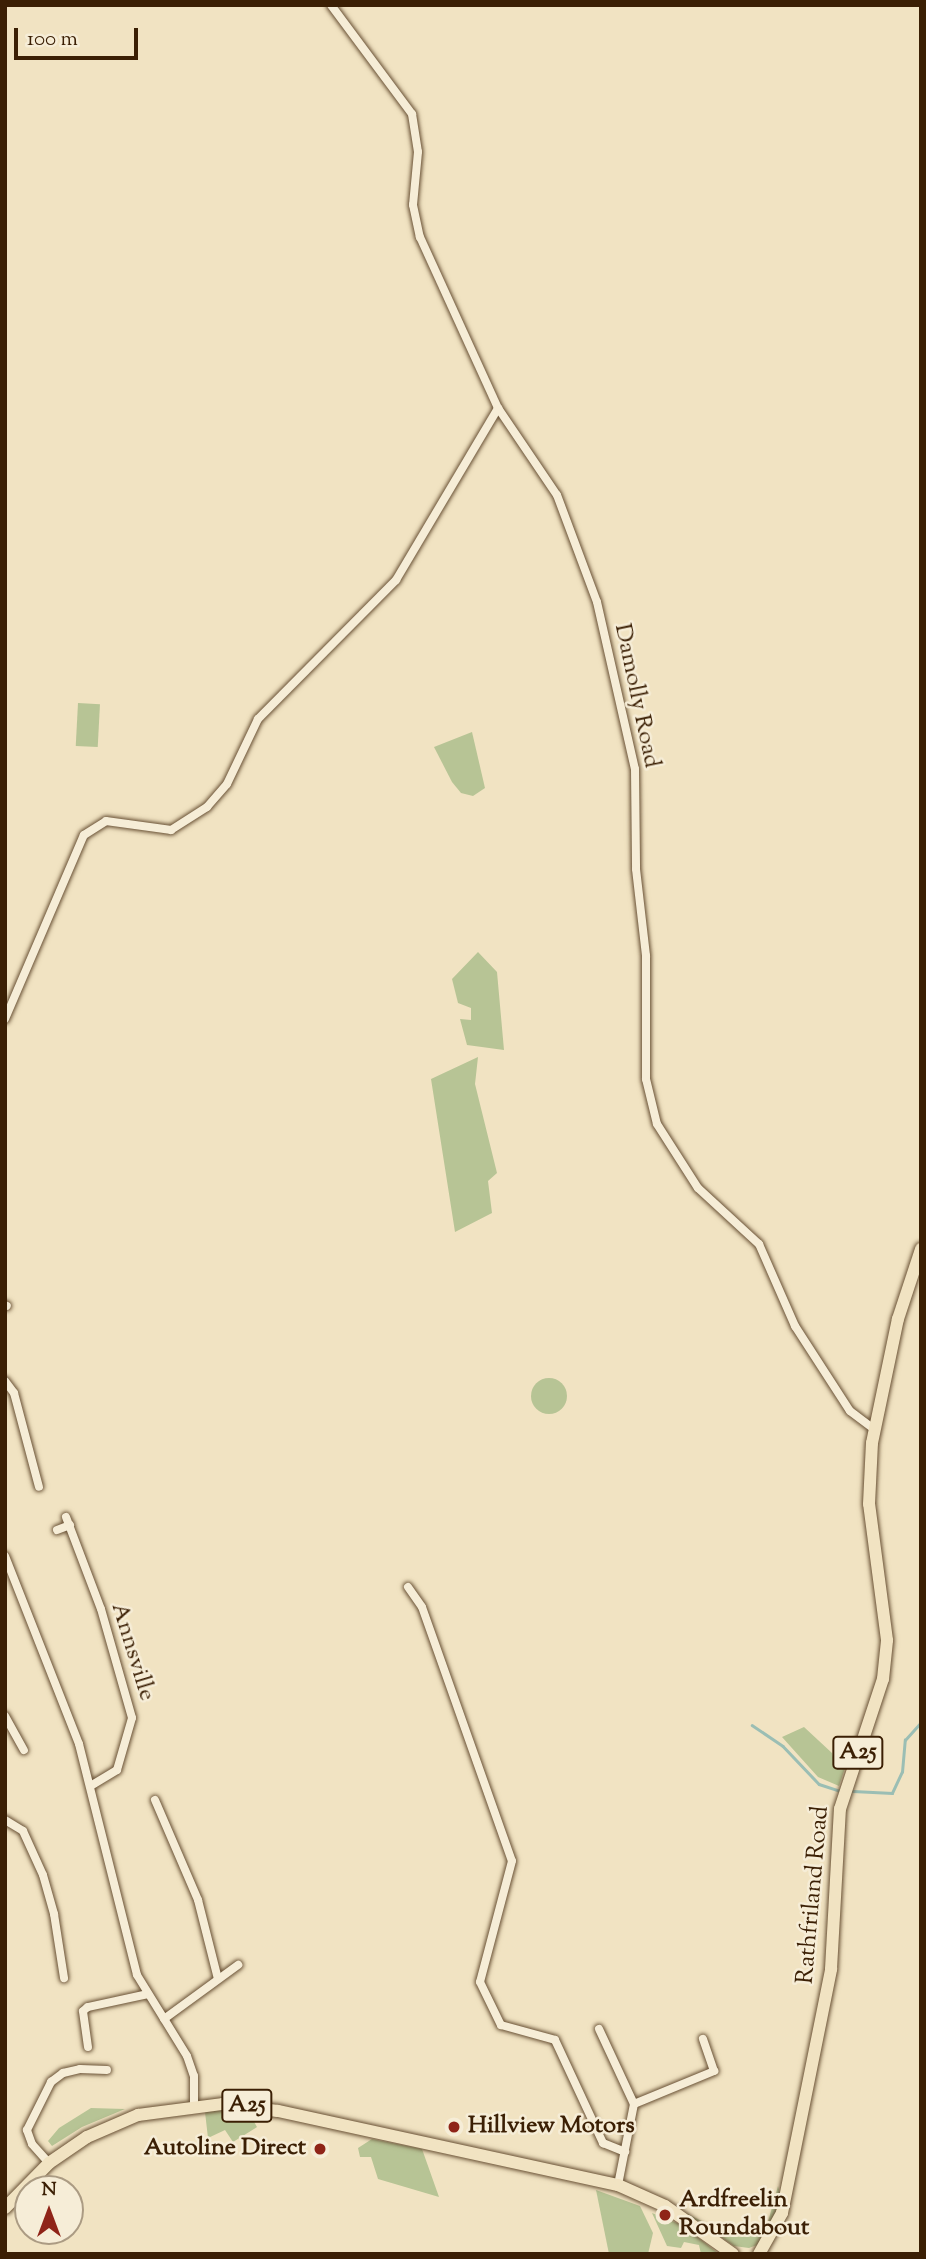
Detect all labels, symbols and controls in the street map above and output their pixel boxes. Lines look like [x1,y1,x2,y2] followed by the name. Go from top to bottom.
[18,14,142,58] scale bar
[27,25,78,55] text: 100 m
[607,621,665,771] street label: Damolly Road
[103,1600,161,1704] street label: Annsville
[832,1734,884,1772] road number: A25
[792,1805,836,1985] street label: Rathfriland Road
[221,2086,273,2126] road number: A25
[468,2113,635,2141] place label: Hillview Motors
[446,2119,462,2135] marker: Hillview Motors
[144,2135,306,2163] place label: Autoline Direct
[312,2141,328,2157] marker: Autoline Direct
[14,2175,84,2245] north arrow
[41,2177,57,2204] text: N
[679,2187,809,2243] place label: Ardfreelin Roundabout
[657,2207,673,2223] marker: Ardfreelin Roundabout

